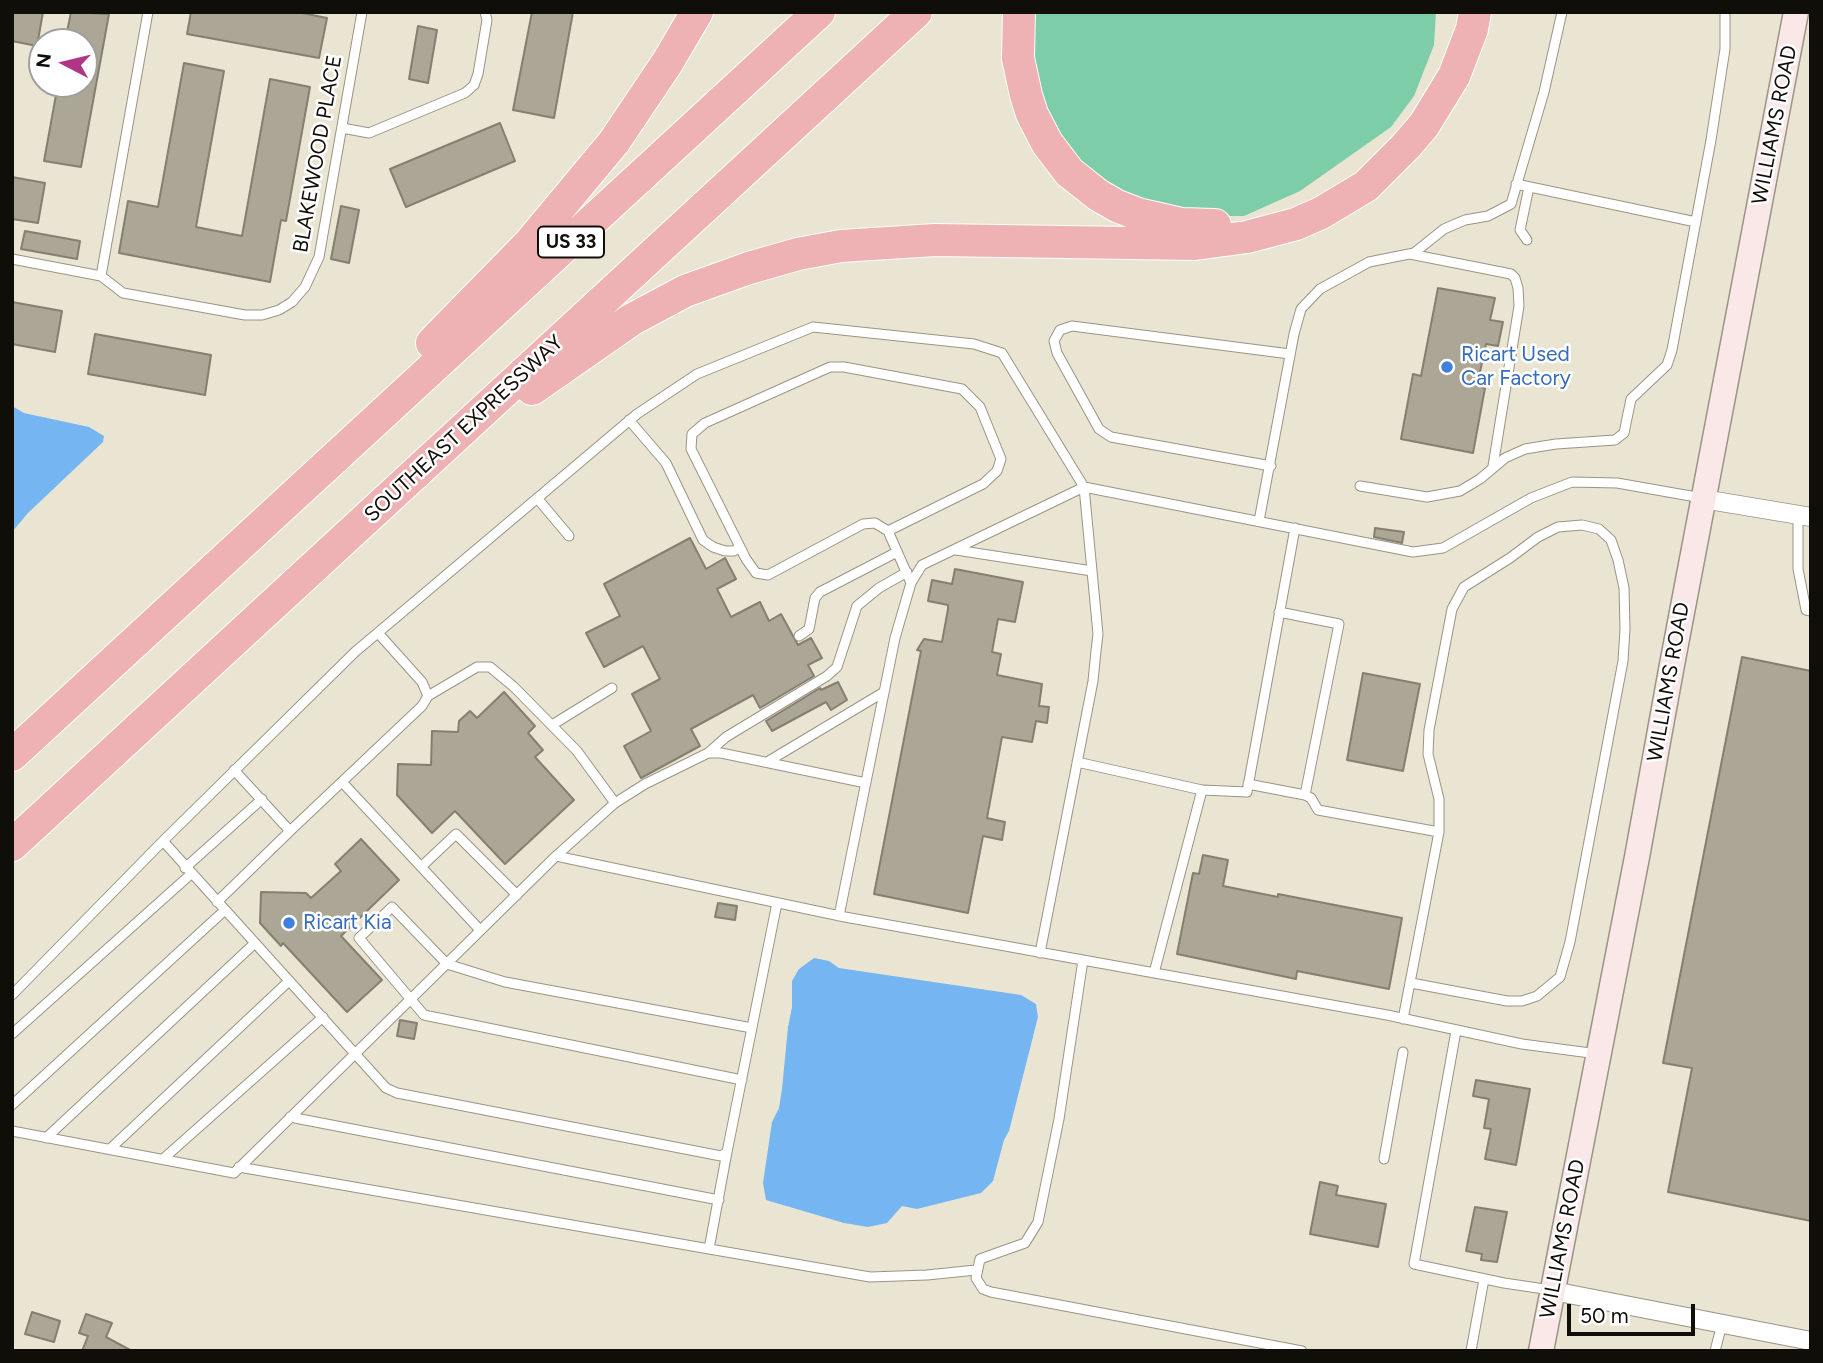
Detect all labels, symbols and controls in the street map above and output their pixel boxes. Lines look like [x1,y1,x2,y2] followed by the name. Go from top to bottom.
[28,28,98,98] north arrow
[1747,43,1803,207] street label: WILLIAMS ROAD
[31,52,56,69] text: N
[288,53,348,255] street label: BLAKEWOOD PLACE
[538,226,604,258] road number: US 33
[359,330,569,528] street label: SOUTHEAST EXPRESSWAY
[1461,342,1571,392] place label: Ricart Used Car Factory
[1439,359,1455,375] marker: Ricart Used Car Factory
[1643,600,1695,764] street label: WILLIAMS ROAD
[303,910,392,936] place label: Ricart Kia
[281,915,297,931] marker: Ricart Kia
[1535,1157,1591,1321] street label: WILLIAMS ROAD
[1571,1290,1699,1334] scale bar
[1580,1303,1629,1328] text: 50 m

